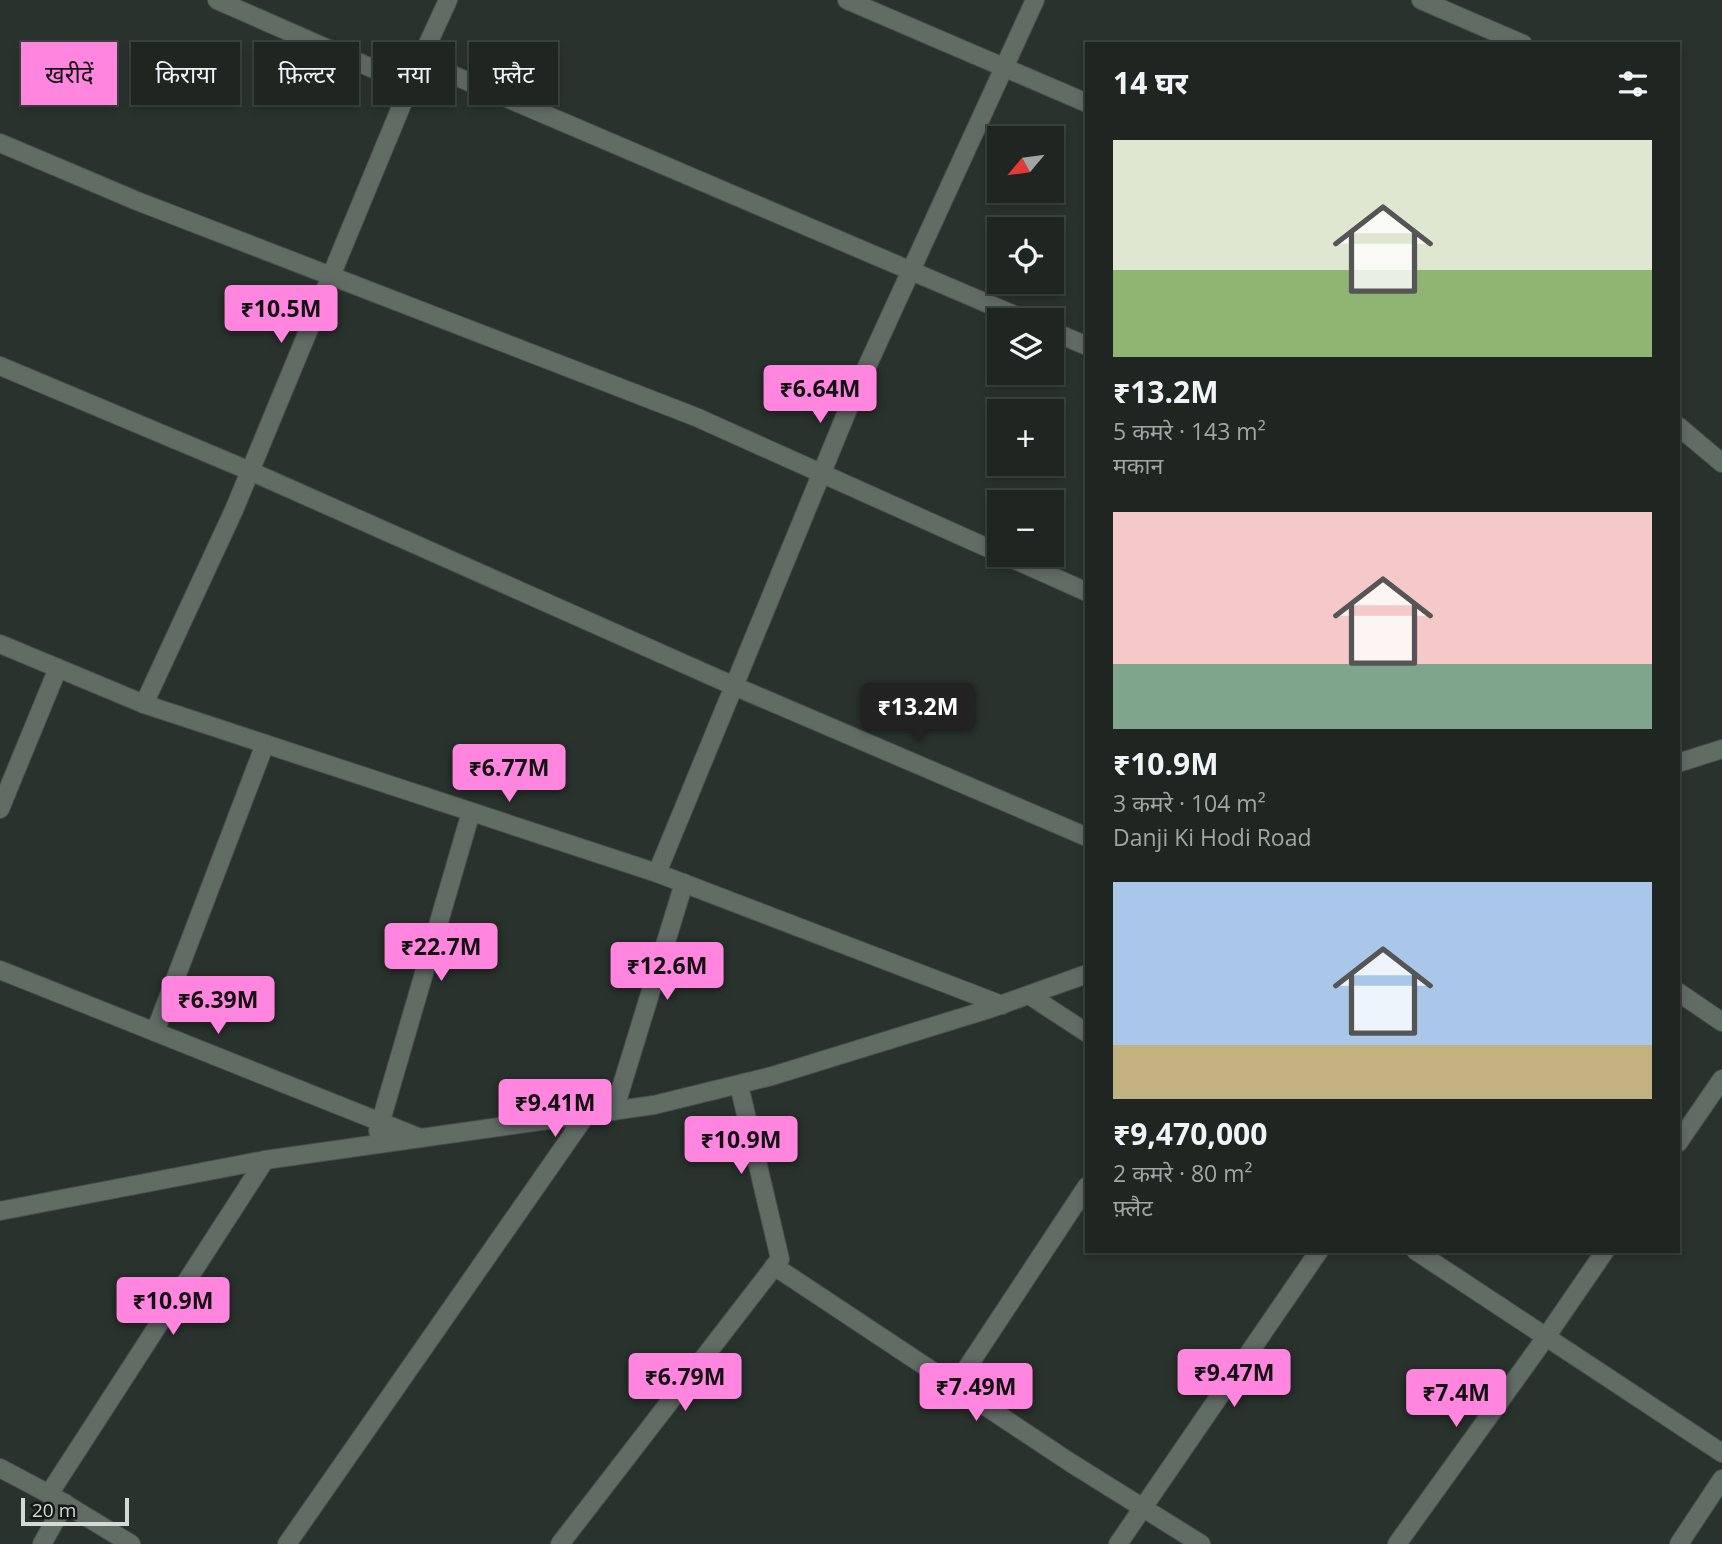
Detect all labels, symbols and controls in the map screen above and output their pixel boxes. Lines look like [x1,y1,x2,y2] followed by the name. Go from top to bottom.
[21,42,117,105] chip: खरीदें
[131,42,240,105] chip: किराया
[254,42,359,105] chip: फ़िल्टर
[373,42,455,105] chip: नया
[469,42,558,105] chip: फ़्लैट
[1113,62,1188,103] text: 14 घर
[1614,65,1652,103] icon: filters
[987,126,1064,203] north arrow
[987,126,1064,567] map controls
[1320,186,1446,312] icon: home
[987,217,1064,294] button: locate
[224,286,338,345] pin: ₹10.5M
[241,292,321,324] text: ₹10.5M
[987,308,1064,385] button: layers
[763,366,877,425] pin: ₹6.64M
[1113,371,1218,412] text: ₹13.2M
[780,372,860,404] text: ₹6.64M
[987,399,1064,476] button: +
[1113,415,1266,447] text: 5 कमरे · 143 m²
[1113,449,1163,481] text: मकान
[987,490,1064,567] button: −
[1320,558,1446,684] icon: home
[861,684,975,743] pin: ₹13.2M
[878,690,958,722] text: ₹13.2M
[1113,743,1218,784] text: ₹10.9M
[452,744,566,804] pin: ₹6.77M
[469,751,549,783] text: ₹6.77M
[1113,787,1266,819] text: 3 कमरे · 104 m²
[1113,821,1312,853] text: Danji Ki Hodi Road
[384,923,498,983] pin: ₹22.7M
[1320,928,1446,1054] icon: home
[401,930,481,962] text: ₹22.7M
[610,942,724,1002] pin: ₹12.6M
[627,949,707,981] text: ₹12.6M
[161,976,275,1036] pin: ₹6.39M
[178,983,258,1015] text: ₹6.39M
[498,1080,612,1139] pin: ₹9.41M
[515,1086,595,1118] text: ₹9.41M
[1113,1113,1267,1154] text: ₹9,470,000
[684,1116,798,1176] pin: ₹10.9M
[701,1123,781,1155] text: ₹10.9M
[1113,1157,1253,1189] text: 2 कमरे · 80 m²
[1113,1191,1153,1223] text: फ़्लैट
[116,1278,230,1337] pin: ₹10.9M
[133,1284,213,1316] text: ₹10.9M
[1177,1350,1291,1409] pin: ₹9.47M
[628,1354,742,1413] pin: ₹6.79M
[1194,1356,1274,1388] text: ₹9.47M
[645,1360,725,1392] text: ₹6.79M
[919,1364,1033,1423] pin: ₹7.49M
[936,1370,1016,1402] text: ₹7.49M
[1407,1370,1505,1429] pin: ₹7.4M
[1422,1376,1490,1408] text: ₹7.4M
[21,1495,130,1527] scale bar
[32,1497,76,1523] text: 20 m

